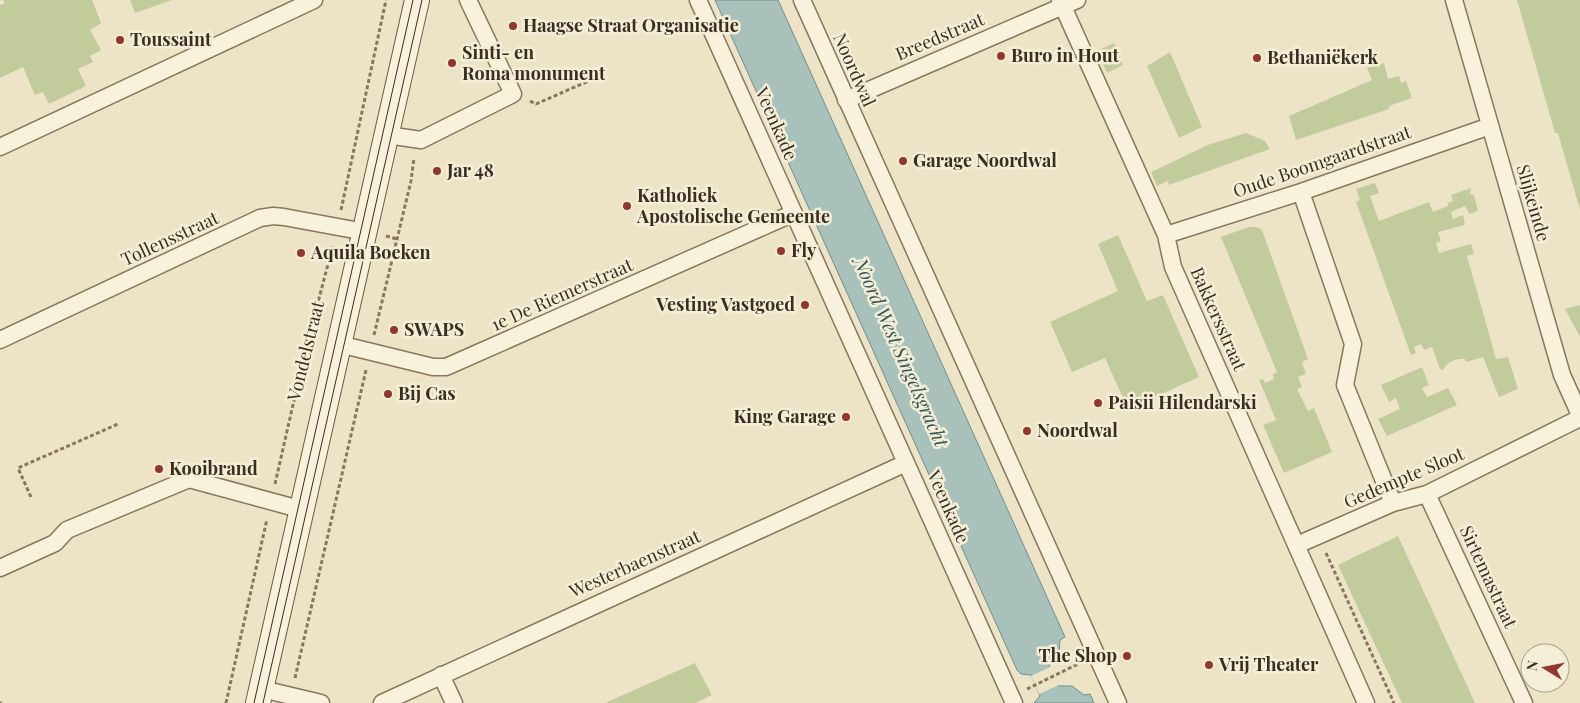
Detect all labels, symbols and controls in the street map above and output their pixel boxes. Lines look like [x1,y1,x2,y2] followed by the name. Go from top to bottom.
[892,6,988,66] street label: Breedstraat
[523,13,739,37] place label: Haagse Straat Organisatie
[507,20,519,32] marker: Haagse Straat Organisatie
[130,27,212,51] place label: Toussaint
[828,29,882,110] street label: Noordwal
[114,34,126,46] marker: Toussaint
[462,40,606,85] place label: Sinti- en Roma monument
[1011,43,1120,67] place label: Buro in Hout
[1267,45,1379,69] place label: Bethaniëkerk
[995,50,1007,62] marker: Buro in Hout
[1251,52,1263,64] marker: Bethaniëkerk
[446,57,458,69] marker: Sinti- en Roma monument
[750,82,804,164] street label: Veenkade
[1230,119,1414,203] street label: Oude Boomgaardstraat
[913,148,1057,172] place label: Garage Noordwal
[897,155,909,167] marker: Garage Noordwal
[446,158,494,182] place label: Jar 48
[1512,161,1556,244] street label: Slijkeinde
[431,165,443,177] marker: Jar 48
[636,183,830,228] place label: Katholiek Apostolische Gemeente
[621,200,633,212] marker: Katholiek Apostolische Gemeente
[117,205,223,271] street label: Tollensstraat
[791,238,817,262] place label: Fly
[310,240,431,264] place label: Aquila Boeken
[775,245,787,257] marker: Fly
[295,247,307,259] marker: Aquila Boeken
[848,251,956,452] water label: Noord West Singelsgracht
[487,252,637,336] street label: 1e De Riemerstraat
[1185,263,1253,375] street label: Bakkersstraat
[655,292,795,316] place label: Vesting Vastgoed
[281,298,329,404] street label: Vondelstraat
[799,299,811,311] marker: Vesting Vastgoed
[404,317,464,341] place label: SWAPS
[388,324,400,336] marker: SWAPS
[398,381,456,405] place label: Bij Cas
[382,388,394,400] marker: Bij Cas
[1108,390,1257,414] place label: Paisii Hilendarski
[1092,397,1104,409] marker: Paisii Hilendarski
[733,404,836,428] place label: King Garage
[840,411,852,423] marker: King Garage
[1037,418,1118,442] place label: Noordwal
[1021,425,1033,437] marker: Noordwal
[1340,441,1468,513] street label: Gedempte Sloot
[169,456,258,480] place label: Kooibrand
[153,463,165,475] marker: Kooibrand
[922,465,976,547] street label: Veenkade
[1455,522,1523,632] street label: Sirtemastraat
[564,523,704,603] street label: Westerbaenstraat
[1039,643,1117,667] place label: The Shop
[1520,643,1570,693] north arrow
[1121,650,1133,662] marker: The Shop
[1218,652,1319,676] place label: Vrij Theater
[1203,659,1215,671] marker: Vrij Theater
[1521,659,1542,672] text: N

